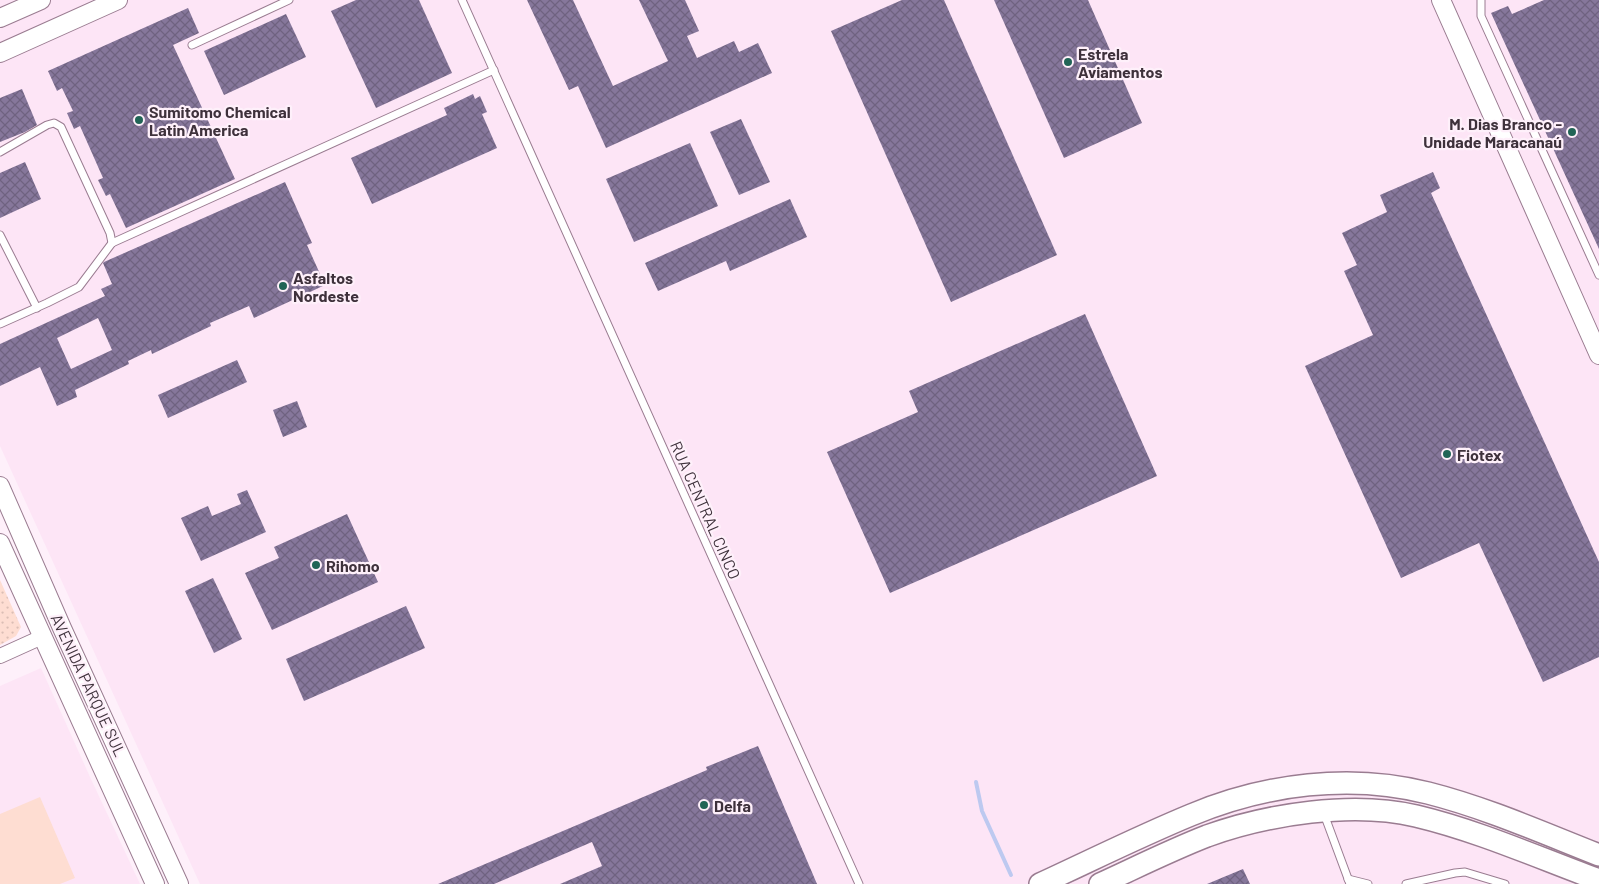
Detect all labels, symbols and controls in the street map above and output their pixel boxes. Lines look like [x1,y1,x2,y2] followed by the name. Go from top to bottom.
[1078,44,1162,81] place label: Estrela Aviamentos
[1062,56,1074,68] marker: Estrela Aviamentos
[149,102,291,139] place label: Sumitomo Chemical Latin America
[133,114,145,126] marker: Sumitomo Chemical Latin America
[1423,114,1562,151] place label: M. Dias Branco - Unidade Maracanaú
[1566,126,1578,138] marker: M. Dias Branco - Unidade Maracanaú
[293,268,359,305] place label: Asfaltos Nordeste
[277,280,289,292] marker: Asfaltos Nordeste
[667,438,745,582] street label: RUA CENTRAL CINCO
[1457,445,1502,464] place label: Fiotex
[1441,448,1453,460] marker: Fiotex
[326,556,380,575] place label: Rihomo
[310,559,322,571] marker: Rihomo
[48,611,130,759] street label: AVENIDA PARQUE SUL
[714,796,751,815] place label: Delfa
[698,799,710,811] marker: Delfa

